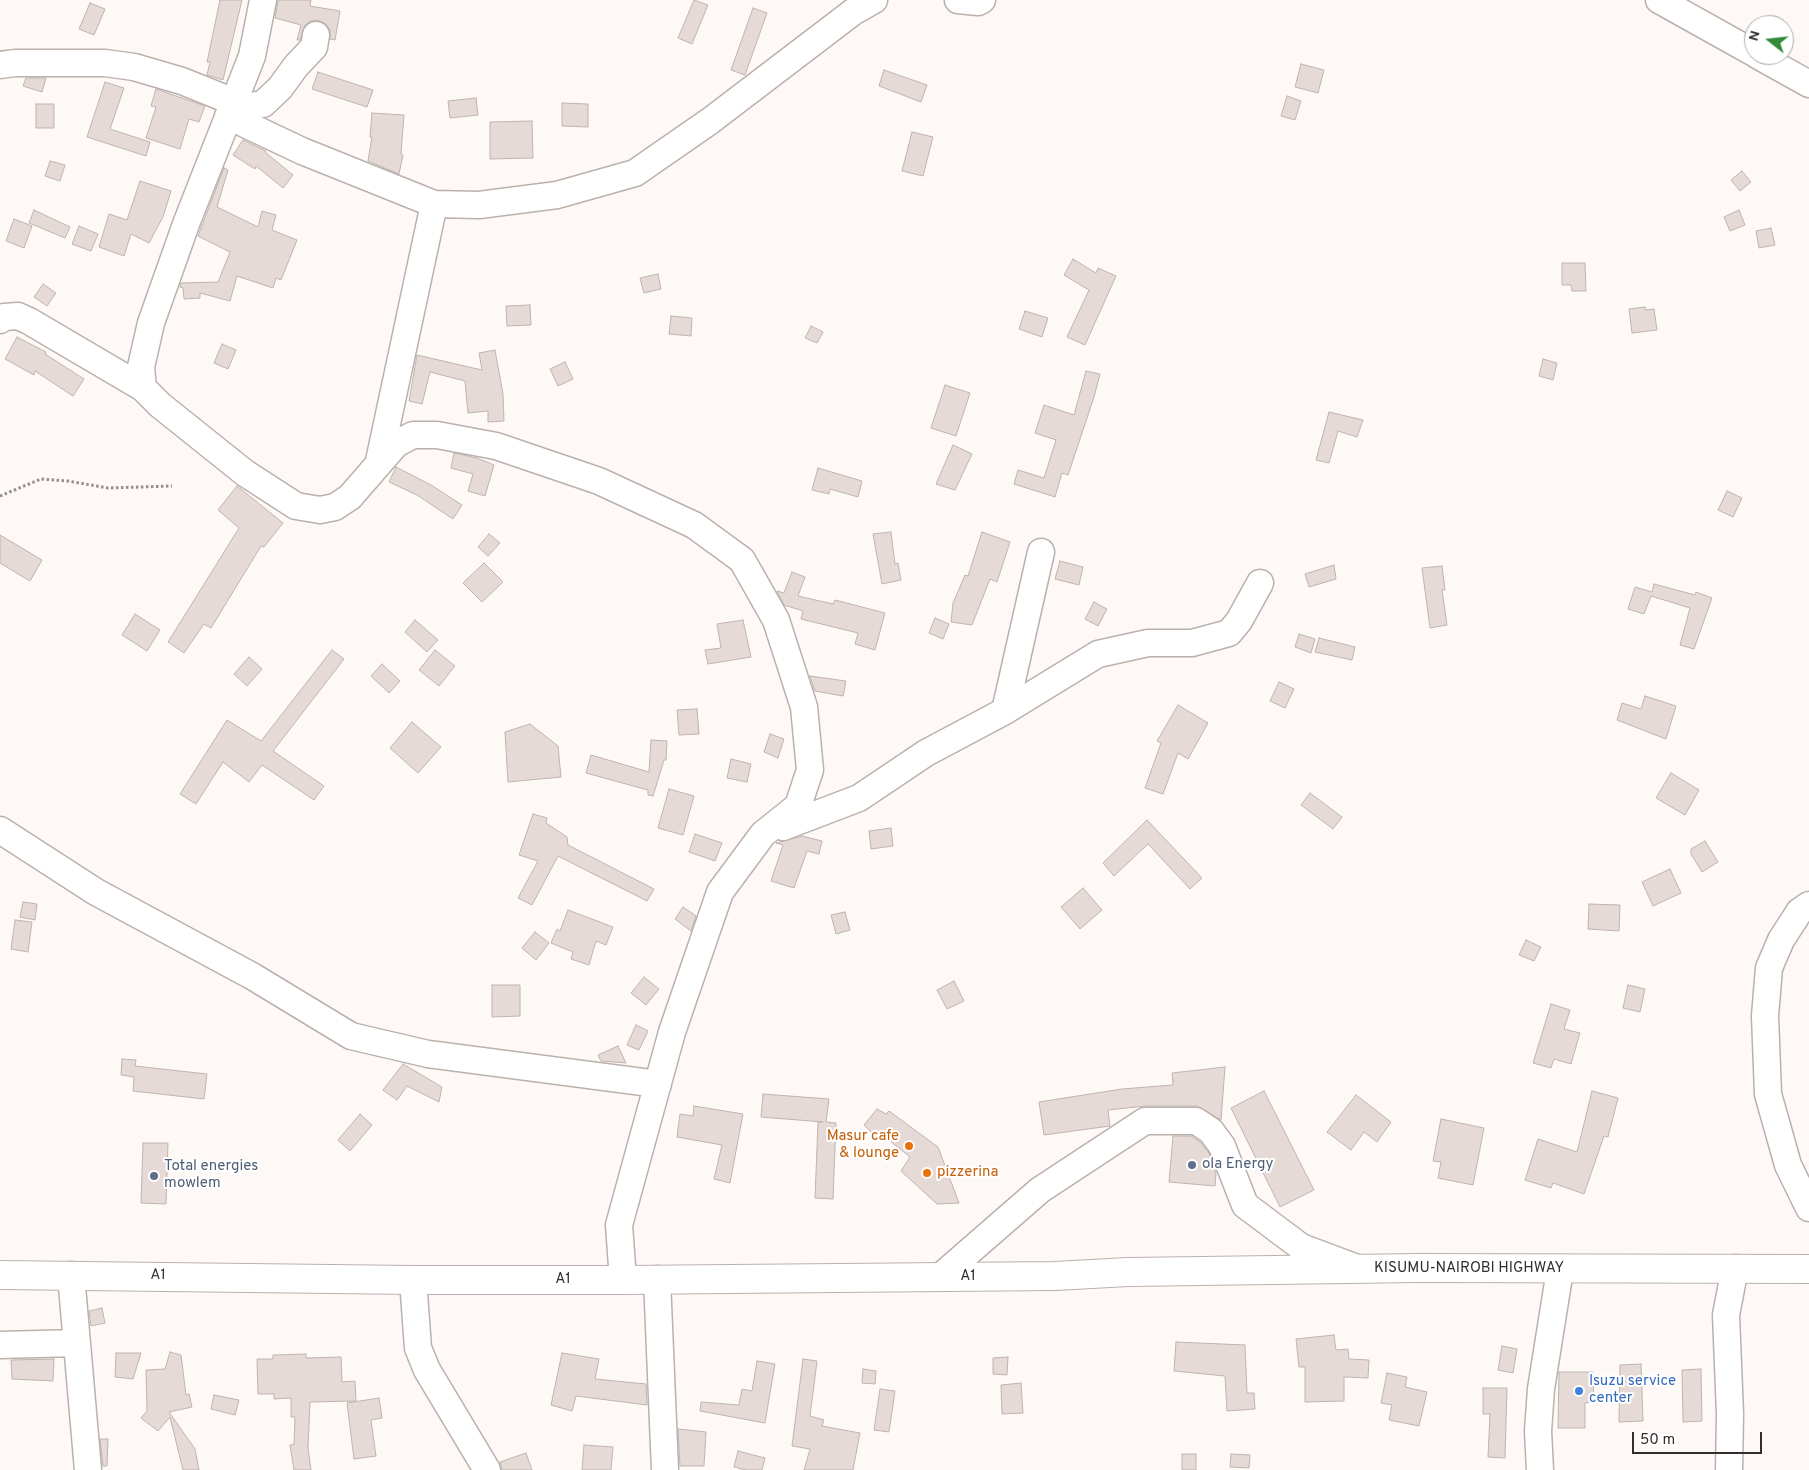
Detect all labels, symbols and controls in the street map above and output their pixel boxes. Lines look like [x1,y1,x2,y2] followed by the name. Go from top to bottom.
[1744,15,1794,65] north arrow
[1746,29,1765,43] text: N
[827,1128,899,1163] place label: Masur cafe & lounge
[903,1140,915,1152] marker: Masur cafe & lounge
[1202,1156,1274,1174] place label: ola Energy
[164,1158,258,1193] place label: Total energies mowlem
[1186,1159,1198,1171] marker: ola Energy
[937,1164,998,1182] place label: pizzerina
[921,1167,933,1179] marker: pizzerina
[148,1170,160,1182] marker: Total energies mowlem
[1374,1260,1564,1278] street label: KISUMU-NAIROBI HIGHWAY
[150,1267,166,1285] street label: A1
[960,1268,976,1286] street label: A1
[555,1271,571,1289] street label: A1
[1589,1373,1676,1408] place label: Isuzu service center
[1573,1385,1585,1397] marker: Isuzu service center
[1634,1422,1764,1454] scale bar
[1640,1431,1675,1450] text: 50 m

